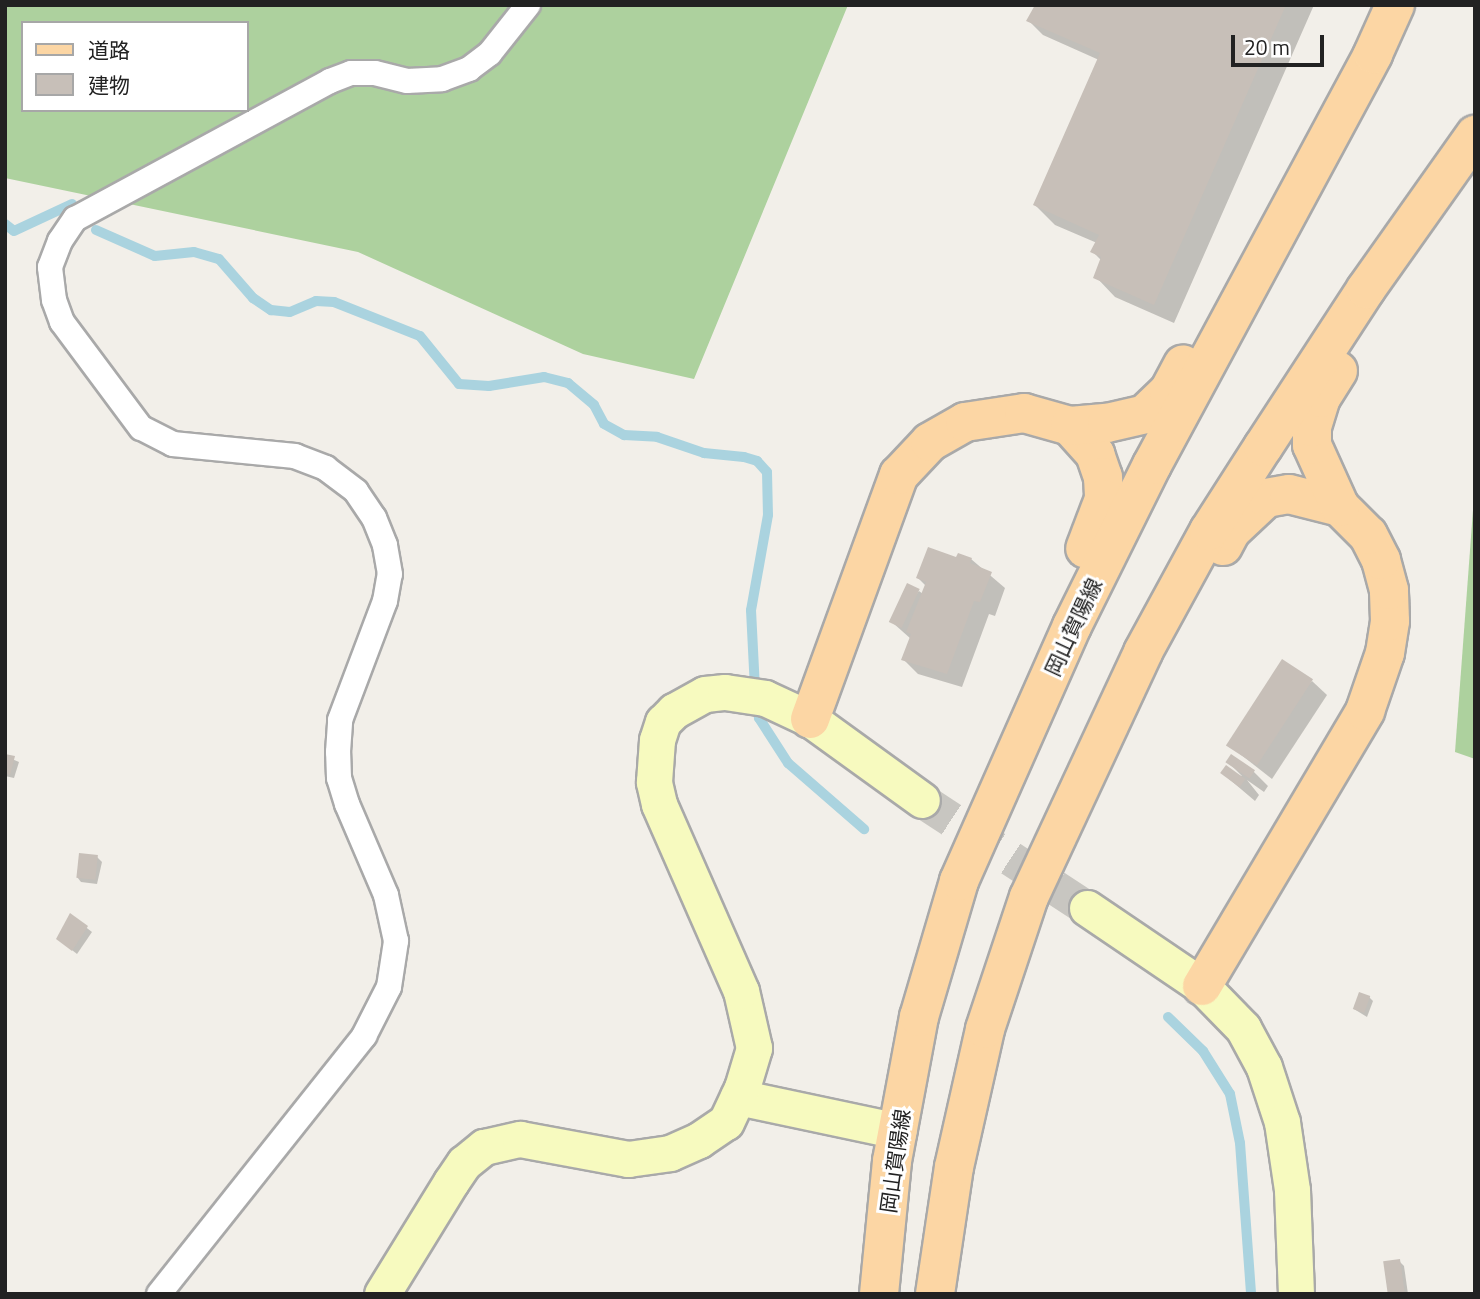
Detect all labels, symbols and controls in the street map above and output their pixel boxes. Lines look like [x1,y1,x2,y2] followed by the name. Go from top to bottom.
[21,21,248,112] legend
[1235,21,1328,65] scale bar
[1244,31,1290,63] text: 20 m
[88,34,130,66] text: 道路
[88,69,130,101] text: 建物
[1039,574,1107,680] street label: 岡山賀陽線
[875,1107,915,1215] street label: 岡山賀陽線

